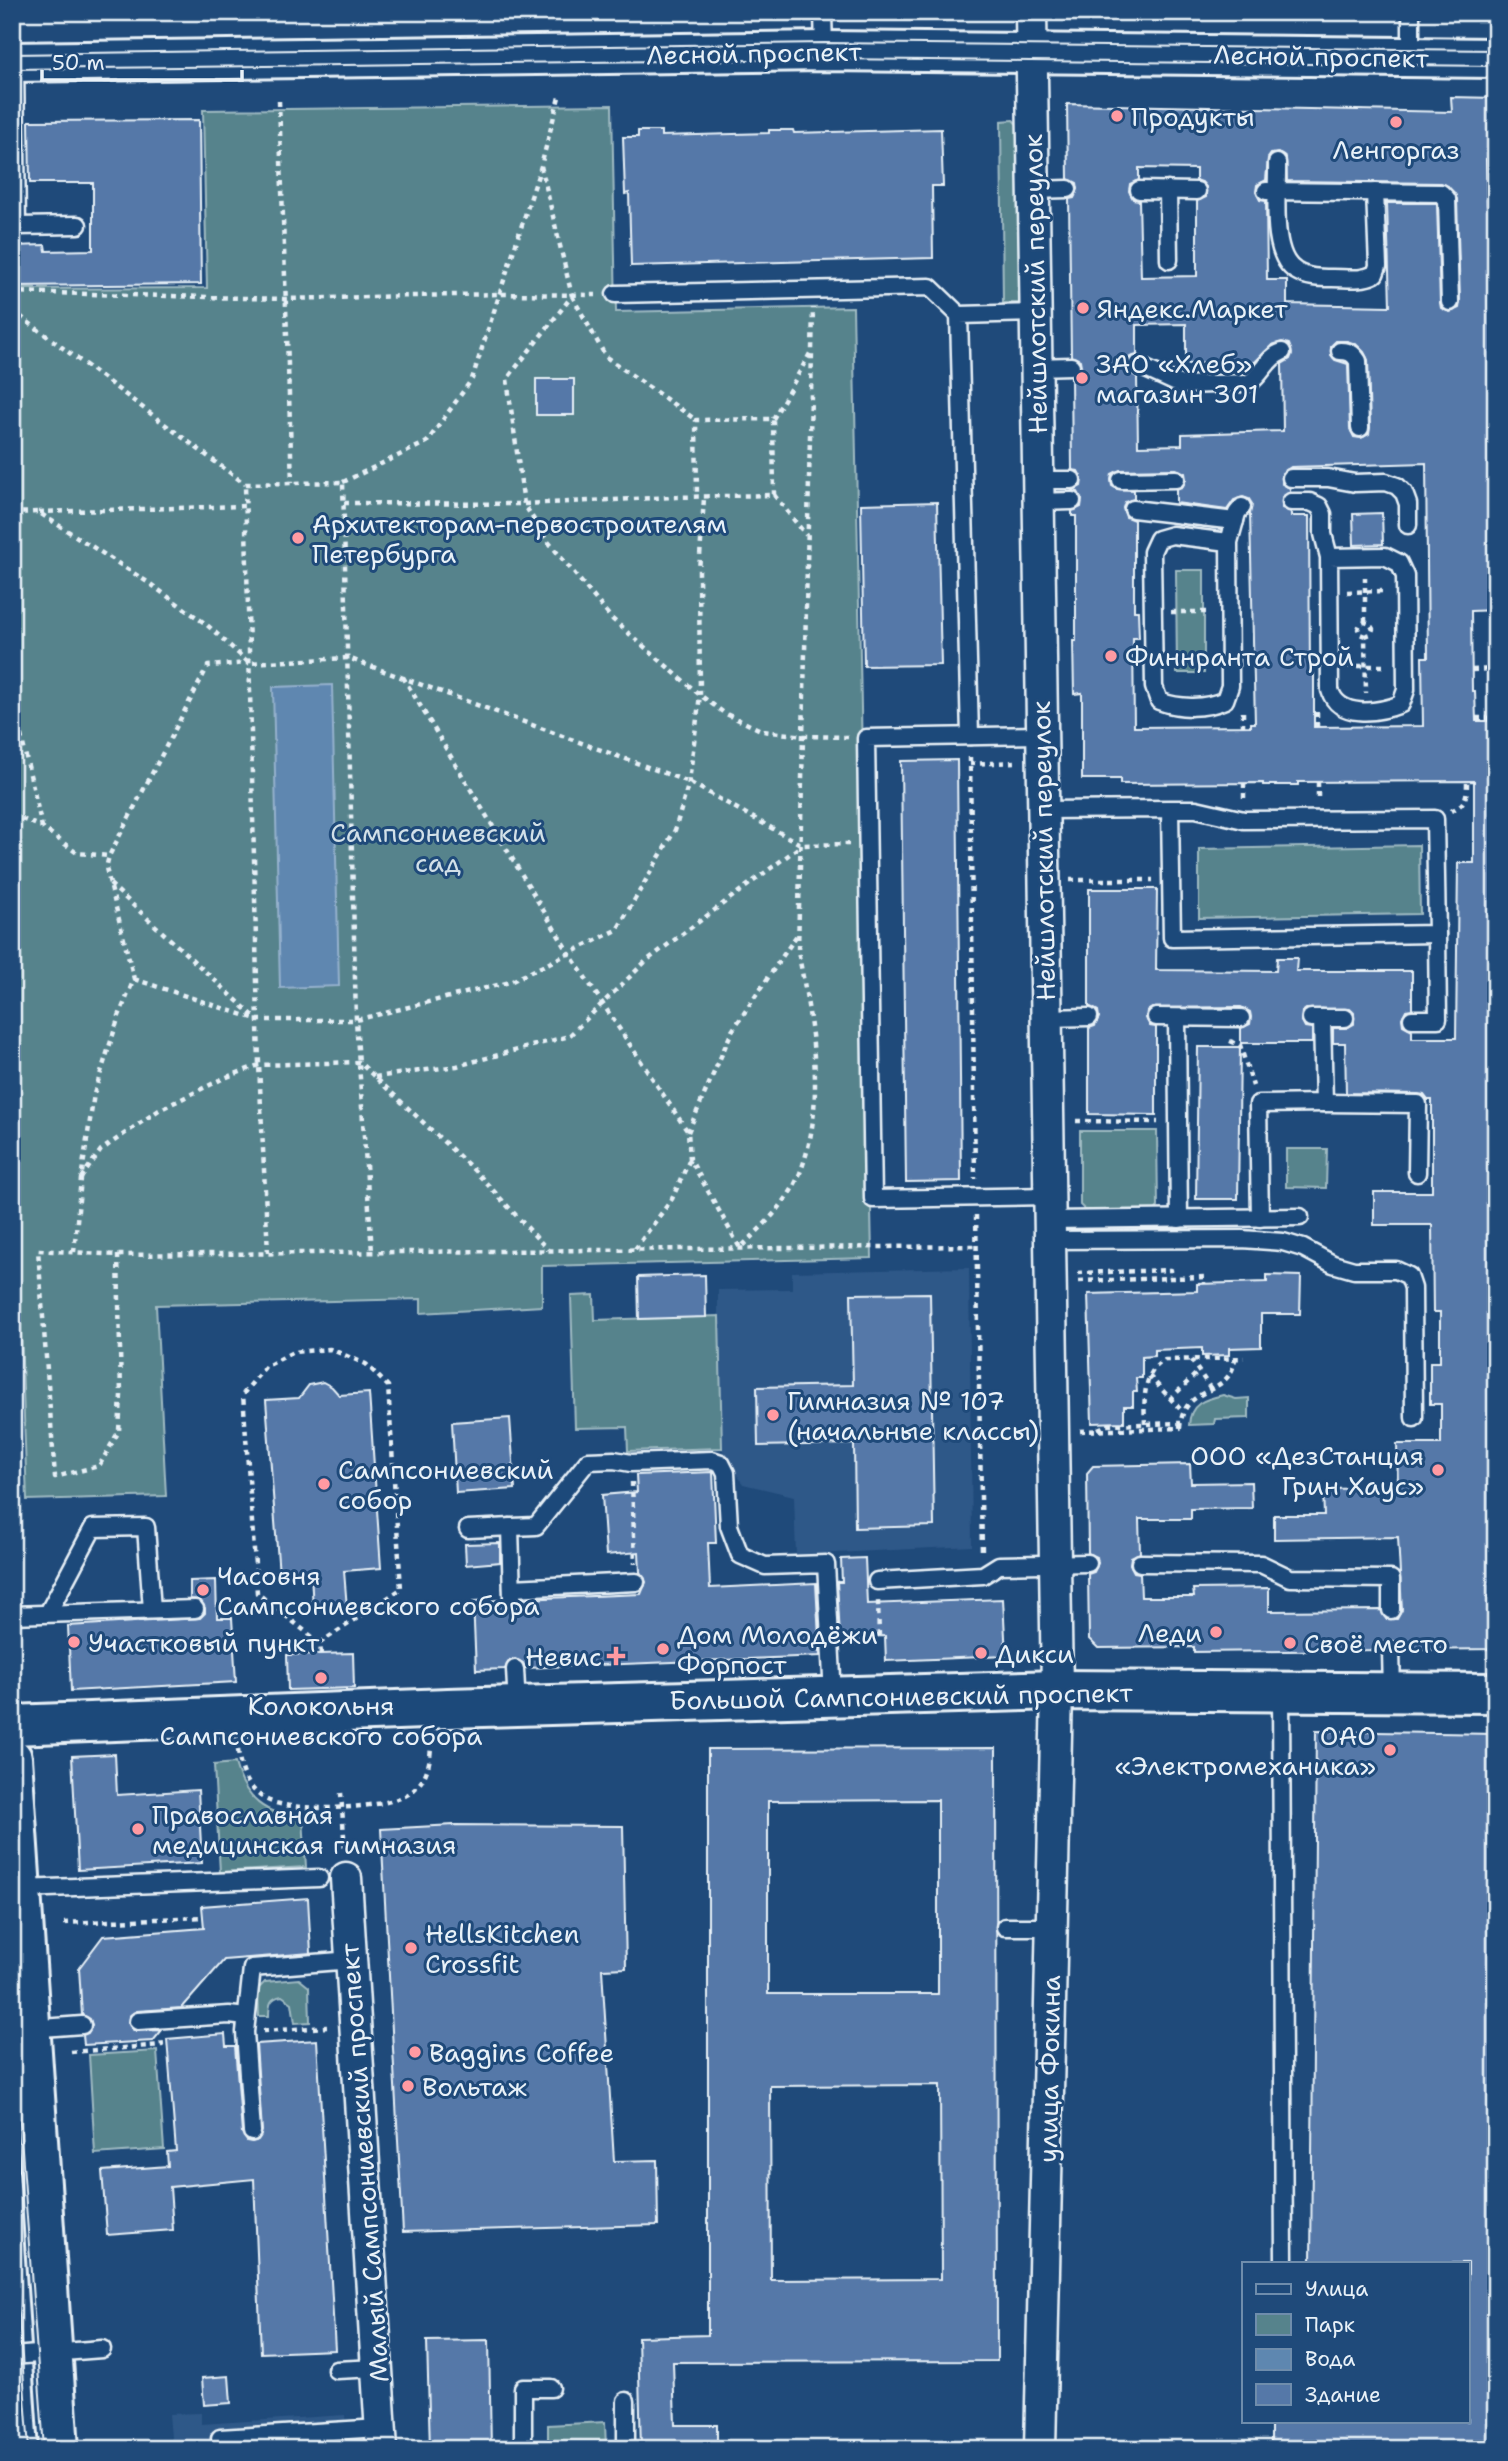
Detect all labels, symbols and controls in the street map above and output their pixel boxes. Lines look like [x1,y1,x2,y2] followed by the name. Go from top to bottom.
[646,34,863,72] street label: Лесной проспект
[1213,37,1430,75] street label: Лесной проспект
[42,38,242,82] scale bar
[52,49,105,77] text: 50 m
[1131,99,1255,134] place label: Продукты
[1109,108,1125,124] marker: Продукты
[1388,114,1404,130] marker: Ленгоргаз
[1333,132,1459,167] place label: Ленгоргаз
[1015,133,1055,435] street label: Нейшлотский переулок
[1097,291,1288,326] place label: Яндекс.Маркет
[1075,300,1091,316] marker: Яндекс.Маркет
[1096,346,1259,411] place label: ЗАО «Хлеб» магазин 301
[1074,370,1090,386] marker: ЗАО «Хлеб» магазин 301
[312,506,727,571] place label: Архитекторам-первостроителям Петербурга
[290,530,306,546] marker: Архитекторам-первостроителям Петербурга
[1125,639,1354,674] place label: Финнранта Строй
[1103,648,1119,664] marker: Финнранта Строй
[1023,700,1063,1002] street label: Нейшлотский переулок
[330,815,546,880] park label: Сампсониевский сад
[787,1383,1039,1448] place label: Гимназия № 107 (начальные классы)
[765,1407,781,1423] marker: Гимназия № 107 (начальные классы)
[1190,1438,1424,1503] place label: ООО «ДезСтанция Грин Хаус»
[338,1452,554,1517] place label: Сампсониевский собор
[1430,1462,1446,1478] marker: ООО «ДезСтанция Грин Хаус»
[316,1476,332,1492] marker: Сампсониевский собор
[217,1558,540,1623] place label: Часовня Сампсониевского собора
[195,1582,211,1598] marker: Часовня Сампсониевского собора
[1138,1615,1202,1650] place label: Леди
[677,1617,878,1682] place label: Дом Молодёжи Форпост
[1208,1624,1224,1640] marker: Леди
[88,1625,320,1660] place label: Участковый пункт
[1304,1626,1448,1661] place label: Своё место
[66,1634,82,1650] marker: Участковый пункт
[1282,1635,1298,1651] marker: Своё место
[995,1636,1074,1671] place label: Дикси
[525,1639,602,1674] place label: Невис
[655,1641,671,1657] marker: Дом Молодёжи Форпост
[973,1645,989,1661] marker: Дикси
[608,1648,624,1664] marker: Невис
[313,1670,329,1686] marker: Колокольня Сампсониевского собора
[669,1674,1134,1718] street label: Большой Сампсониевский проспект
[160,1688,482,1753] place label: Колокольня Сампсониевского собора
[1115,1718,1376,1783] place label: ОАО «Электромеханика»
[1382,1742,1398,1758] marker: ОАО «Электромеханика»
[152,1797,457,1862] place label: Православная медицинская гимназия
[130,1821,146,1837] marker: Православная медицинская гимназия
[425,1916,579,1981] place label: HellsKitchen Crossfit
[403,1940,419,1956] marker: HellsKitchen Crossfit
[331,1942,397,2384] street label: Малый Сампсониевский проспект
[1030,1975,1068,2163] street label: улица Фокина
[429,2035,614,2070] place label: Baggins Coffee
[407,2044,423,2060] marker: Baggins Coffee
[422,2069,528,2104] place label: Вольтаж
[400,2078,416,2094] marker: Вольтаж
[1242,2262,1470,2422] legend
[1305,2275,1368,2303] text: Улица
[1305,2311,1355,2339] text: Парк
[1305,2345,1355,2373] text: Вода
[1305,2381,1381,2409] text: Здание

